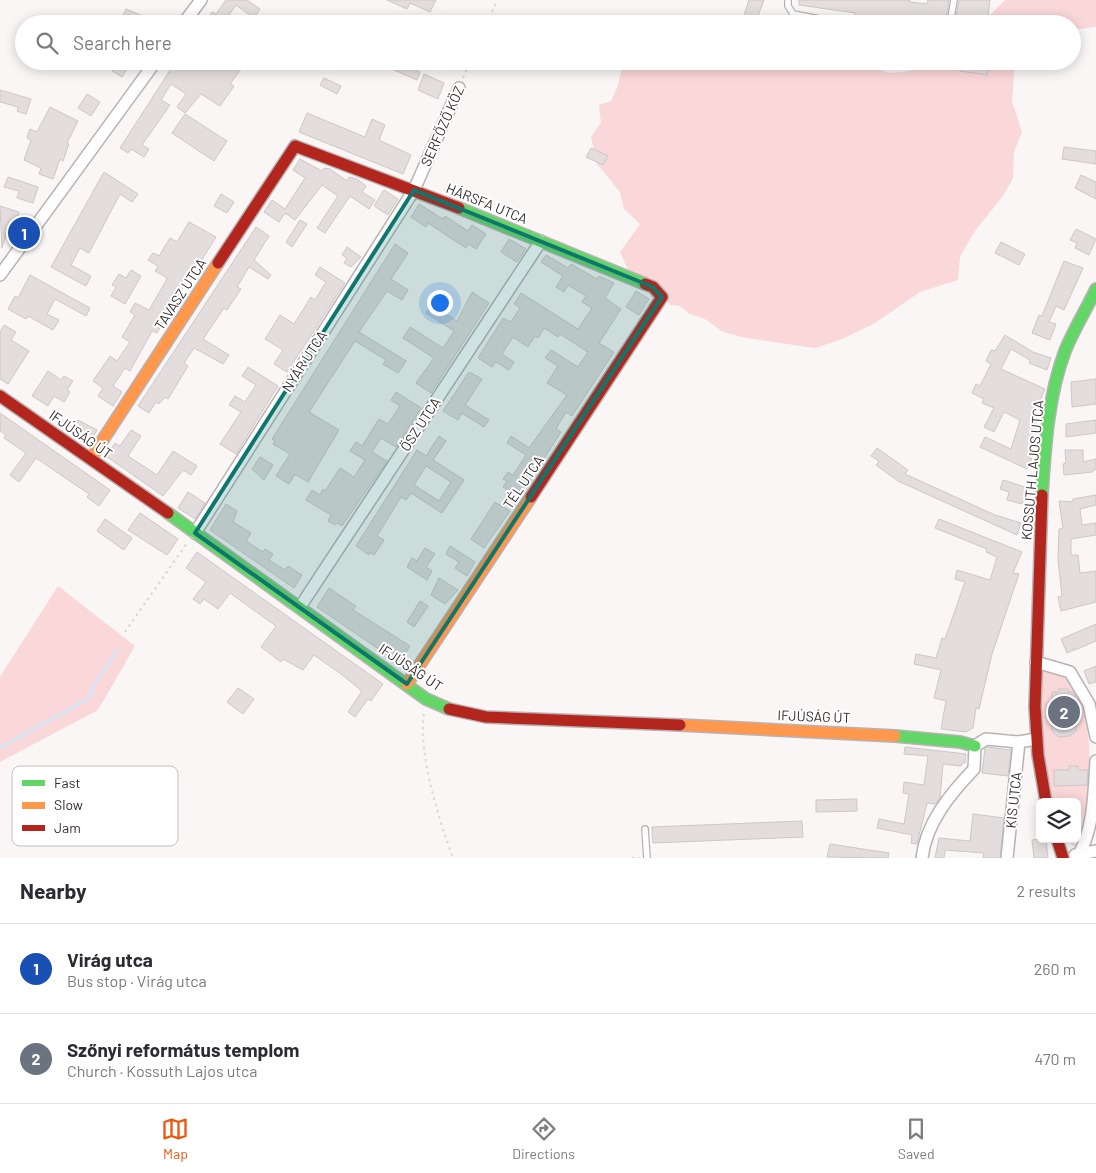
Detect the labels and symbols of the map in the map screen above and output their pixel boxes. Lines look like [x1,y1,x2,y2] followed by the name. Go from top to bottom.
[417,83,467,169] street label: SERFŐZŐ KÖZ
[444,179,531,227] street label: HÁRSFA UTCA
[8,214,40,252] pin: 1
[151,255,210,333] street label: TAVASZ UTCA
[427,290,453,316] your location
[278,327,330,395] street label: NYÁR UTCA
[396,393,444,454] street label: ŐSZ UTCA
[1017,399,1047,541] street label: KOSSUTH LAJOS UTCA
[46,406,116,462] street label: IFJÚSÁG ÚT
[499,452,547,512] street label: TÉL UTCA
[376,640,446,695] street label: IFJÚSÁG ÚT
[1048,693,1080,731] pin: 2
[777,706,851,726] street label: IFJÚSÁG ÚT
[12,766,178,846] legend
[1002,771,1024,829] street label: KIS UTCA
[54,774,80,791] text: Fast
[54,796,83,813] text: Slow
[54,819,81,836] text: Jam

